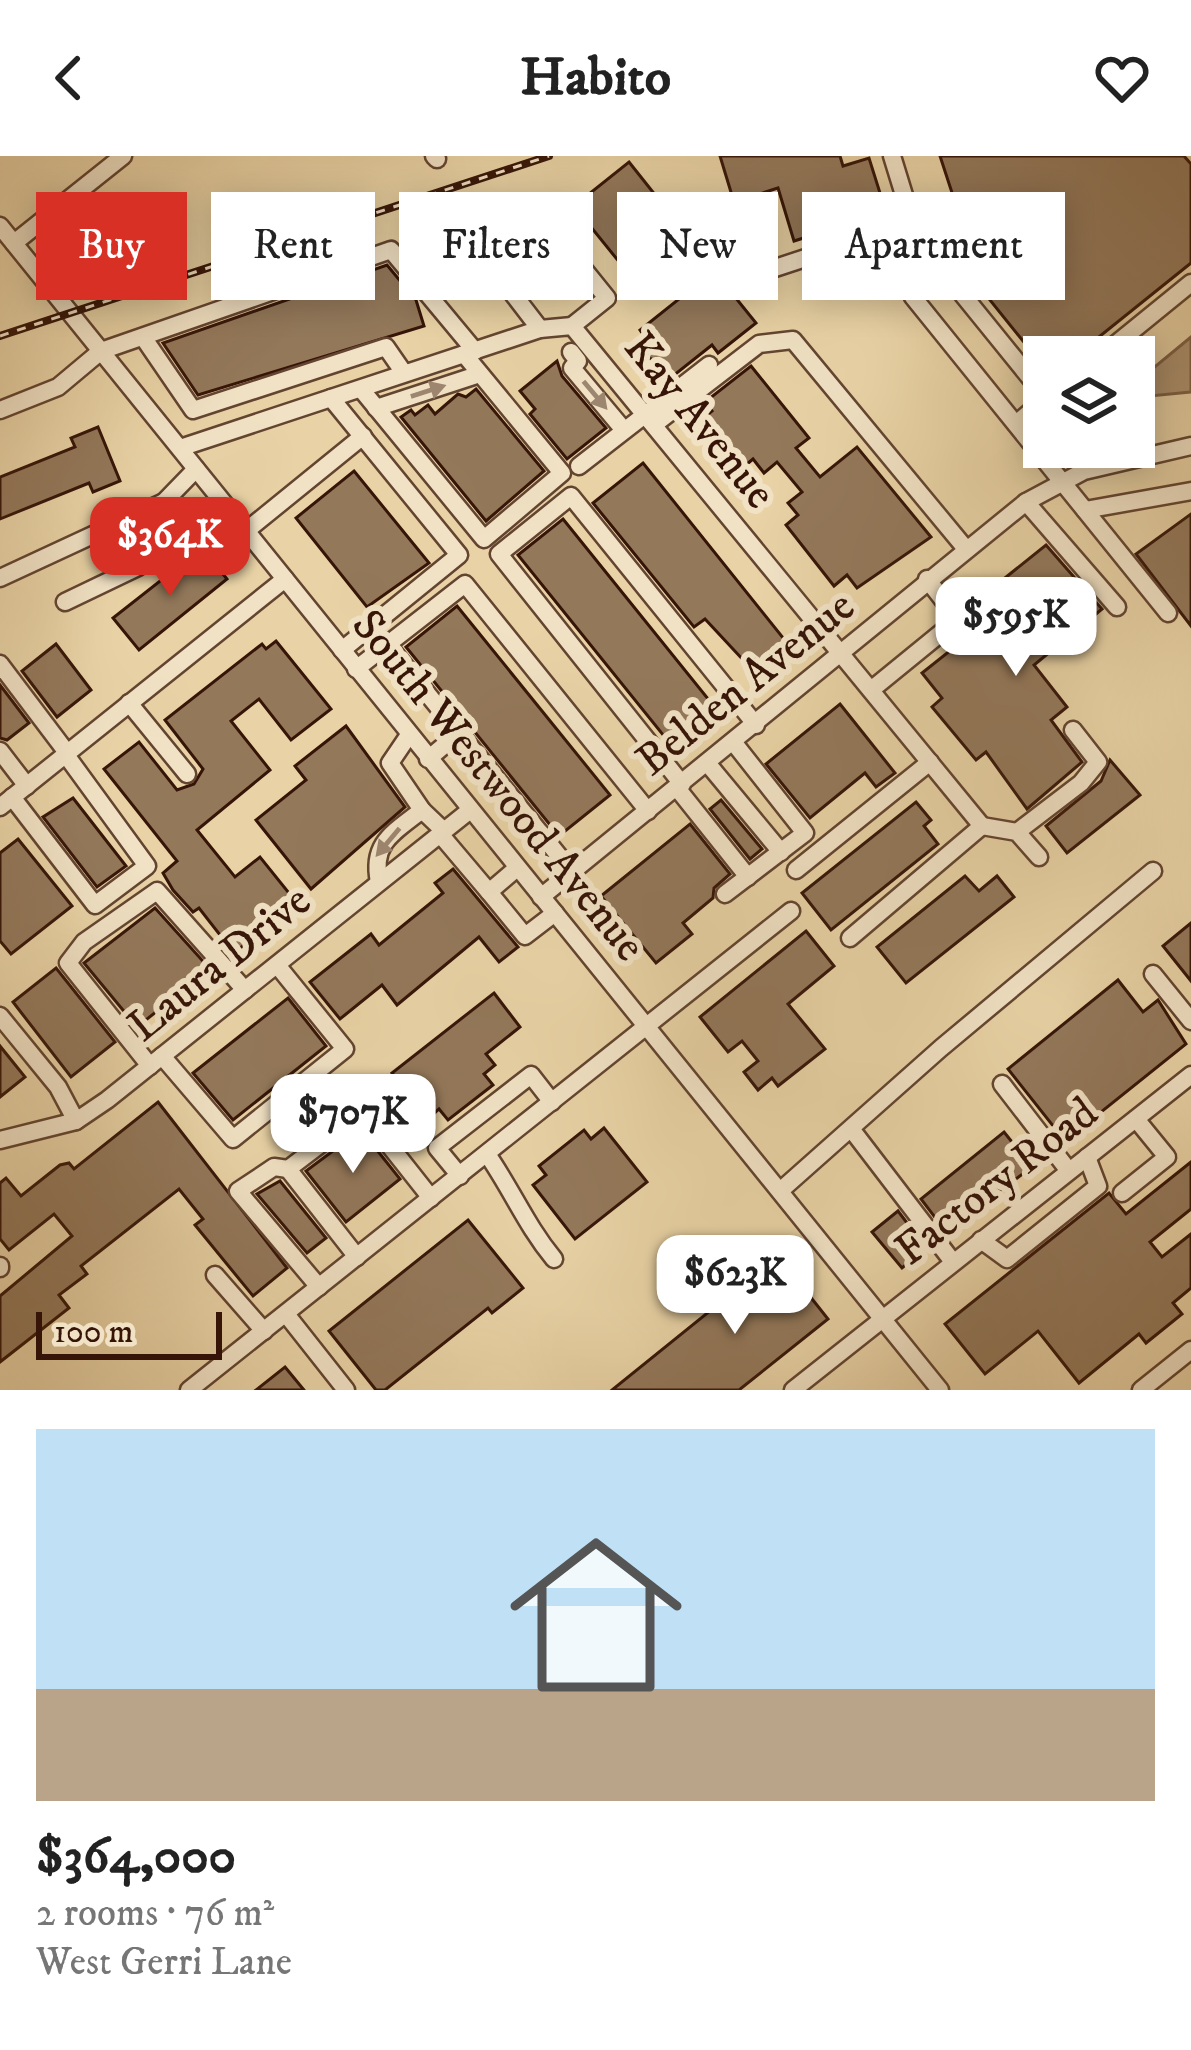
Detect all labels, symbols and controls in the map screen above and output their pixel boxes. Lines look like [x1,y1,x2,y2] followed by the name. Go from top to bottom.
[36,45,102,111] icon: back
[520,45,671,112] text: Habito
[1089,45,1155,111] icon: heart
[36,192,187,300] chip: Buy
[211,192,375,300] chip: Rent
[399,192,593,300] chip: Filters
[617,192,778,300] chip: New
[802,192,1065,300] chip: Apartment
[611,321,787,521] street label: Kay Avenue
[1023,336,1155,468] map controls
[1023,336,1155,468] button: layers
[582,379,607,410] one-way arrow
[410,380,447,399] one-way arrow
[86,497,254,599] pin: $364K
[117,511,223,560] text: $364K
[932,577,1100,679] pin: $595K
[626,579,866,789] street label: Belden Avenue
[963,591,1069,640] text: $595K
[339,599,657,973] street label: South Westwood Avenue
[376,826,402,856] one-way arrow
[117,873,323,1055] street label: Laura Drive
[269,1074,437,1176] pin: $707K
[884,1085,1110,1279] street label: Factory Road
[298,1088,408,1137] text: $707K
[651,1235,819,1337] pin: $623K
[684,1249,786,1298] text: $623K
[36,1306,222,1359] scale bar
[54,1312,133,1353] text: 100 m
[488,1507,704,1723] icon: home
[36,1825,236,1889] text: $364,000
[36,1889,274,1938] text: 2 rooms · 76 m²
[36,1938,292,1987] text: West Gerri Lane

